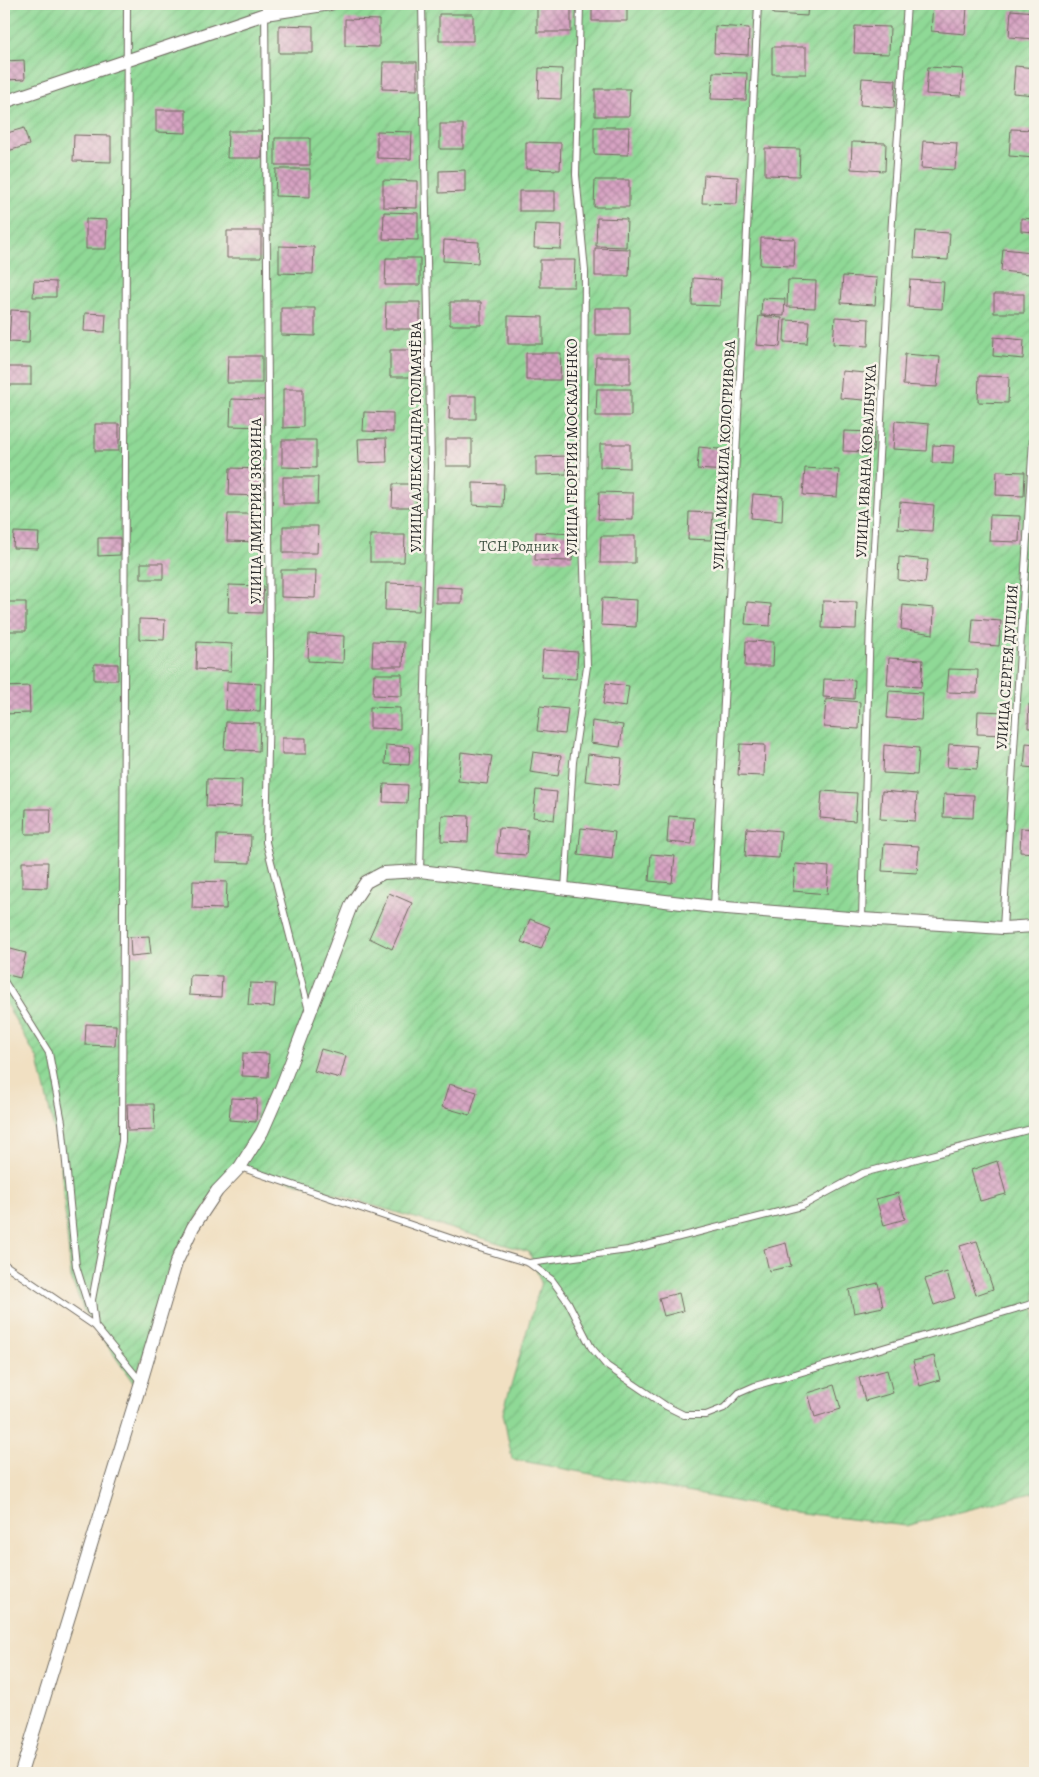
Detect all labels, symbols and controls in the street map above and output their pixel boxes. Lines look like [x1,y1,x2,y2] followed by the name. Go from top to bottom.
[406,321,426,552] street label: УЛИЦА АЛЕКСАНДРА ТОЛМАЧЁВА
[562,338,582,556] street label: УЛИЦА ГЕОРГИЯ МОСКАЛЕНКО
[708,339,740,570] street label: УЛИЦА МИХАИЛА КОЛОГРИВОВА
[851,364,881,558] street label: УЛИЦА ИВАНА КОВАЛЬЧУКА
[246,418,266,604] street label: УЛИЦА ДМИТРИЯ ЗЮЗИНА
[479,536,559,556] park label: ТСН Родник
[991,584,1023,750] street label: УЛИЦА СЕРГЕЯ ДУПЛИЯ

